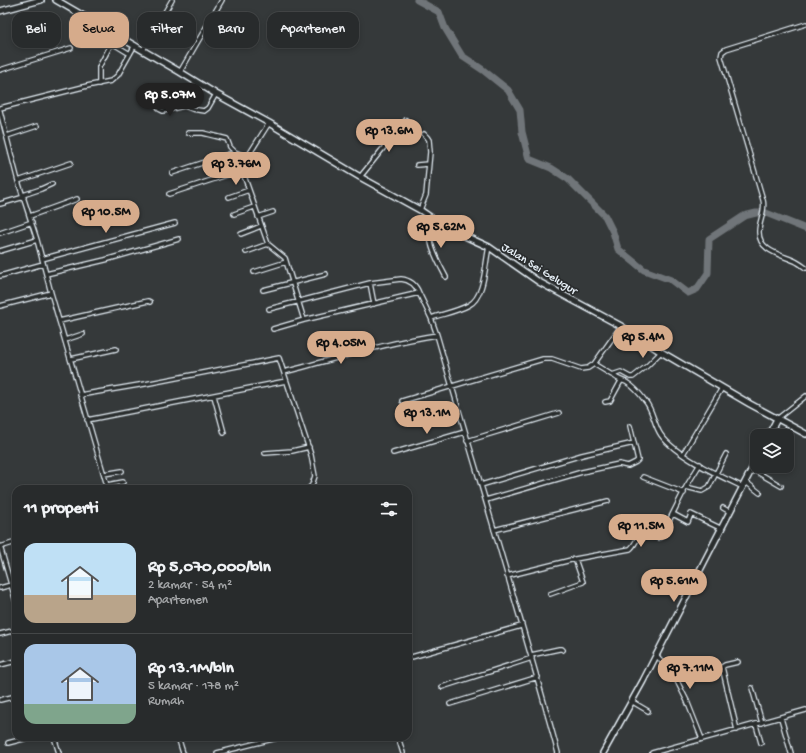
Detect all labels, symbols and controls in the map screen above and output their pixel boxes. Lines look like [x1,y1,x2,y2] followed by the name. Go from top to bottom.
[12,12,61,48] chip: Beli
[69,12,129,48] chip: Sewa
[137,12,196,48] chip: Filter
[204,12,259,48] chip: Baru
[267,12,359,48] chip: Apartemen
[129,83,211,117] pin: Rp 5.07M
[145,88,195,103] text: Rp 5.07M
[348,119,430,153] pin: Rp 13.6M
[365,124,413,139] text: Rp 13.6M
[195,152,277,186] pin: Rp 3.76M
[211,157,261,172] text: Rp 3.76M
[65,200,147,234] pin: Rp 10.5M
[82,205,130,220] text: Rp 10.5M
[400,215,482,249] pin: Rp 5.62M
[416,220,466,235] text: Rp 5.62M
[498,241,581,300] street label: Jalan Sei Gelugur
[606,325,680,359] pin: Rp 5.4M
[622,330,664,345] text: Rp 5.4M
[300,331,382,365] pin: Rp 4.05M
[316,336,366,351] text: Rp 4.05M
[386,401,468,435] pin: Rp 13.1M
[404,406,450,421] text: Rp 13.1M
[750,429,794,473] map controls
[750,429,794,473] button: layers
[378,498,400,520] icon: filters
[24,499,99,519] text: 11 properti
[600,514,682,548] pin: Rp 11.5M
[618,519,664,534] text: Rp 11.5M
[148,558,271,578] text: Rp 5,070,000/bln
[56,559,104,607] icon: home
[633,569,715,603] pin: Rp 5.61M
[650,574,698,589] text: Rp 5.61M
[148,578,232,593] text: 2 kamar · 54 m²
[148,593,208,608] text: Apartemen
[649,656,731,690] pin: Rp 7.11M
[148,659,234,679] text: Rp 13.1M/bln
[56,660,104,708] icon: home
[667,661,713,676] text: Rp 7.11M
[148,679,239,694] text: 5 kamar · 178 m²
[148,694,184,709] text: Rumah

